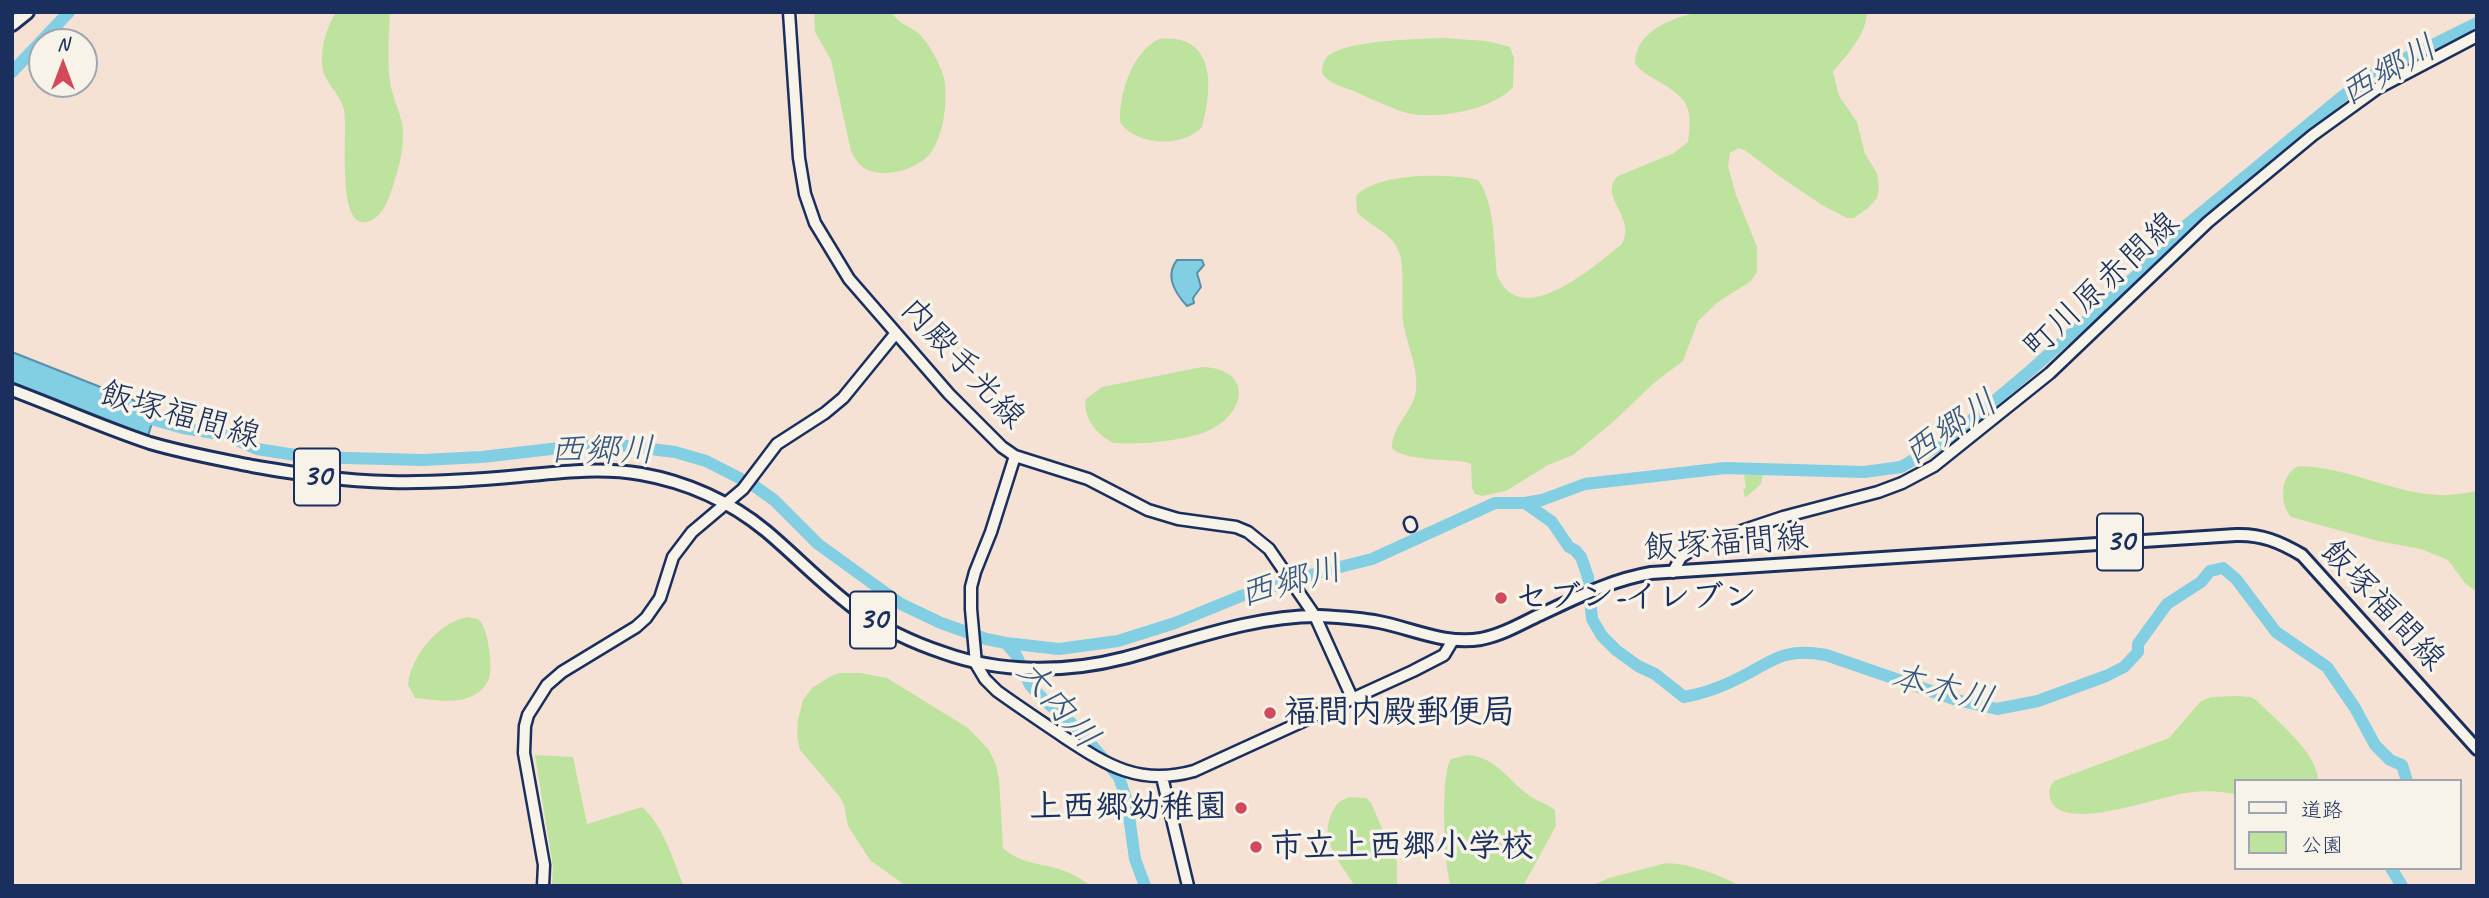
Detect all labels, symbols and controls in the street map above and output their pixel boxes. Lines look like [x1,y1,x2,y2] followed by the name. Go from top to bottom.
[28,28,98,98] north arrow
[2333,28,2445,116] water label: 西郷川
[57,32,69,56] text: N
[2016,204,2188,368] street label: 町川原赤間線
[891,290,1033,438] street label: 内殿手光線
[95,374,265,458] street label: 飯塚福間線
[1896,382,2006,476] water label: 西郷川
[550,431,654,473] water label: 西郷川
[294,448,340,505] road number: 30
[2097,514,2143,570] road number: 30
[1642,518,1810,570] street label: 飯塚福間線
[2311,532,2453,680] street label: 飯塚福間線
[1235,548,1347,618] water label: 西郷川
[1515,578,1757,618] place label: セブン-イレブン
[1493,590,1509,606] marker: セブン-イレブン
[850,592,896,648] road number: 30
[1007,652,1107,758] water label: 大内川
[1886,657,1998,723] water label: 本木川
[1284,693,1515,733] place label: 福間内殿郵便局
[1262,705,1278,721] marker: 福間内殿郵便局
[2234,779,2461,870] legend
[1029,788,1227,828] place label: 上西郷幼稚園
[2301,797,2343,823] text: 道路
[1233,800,1249,816] marker: 上西郷幼稚園
[1270,827,1534,867] place label: 市立上西郷小学校
[2301,832,2343,858] text: 公園
[1248,839,1264,855] marker: 市立上西郷小学校

